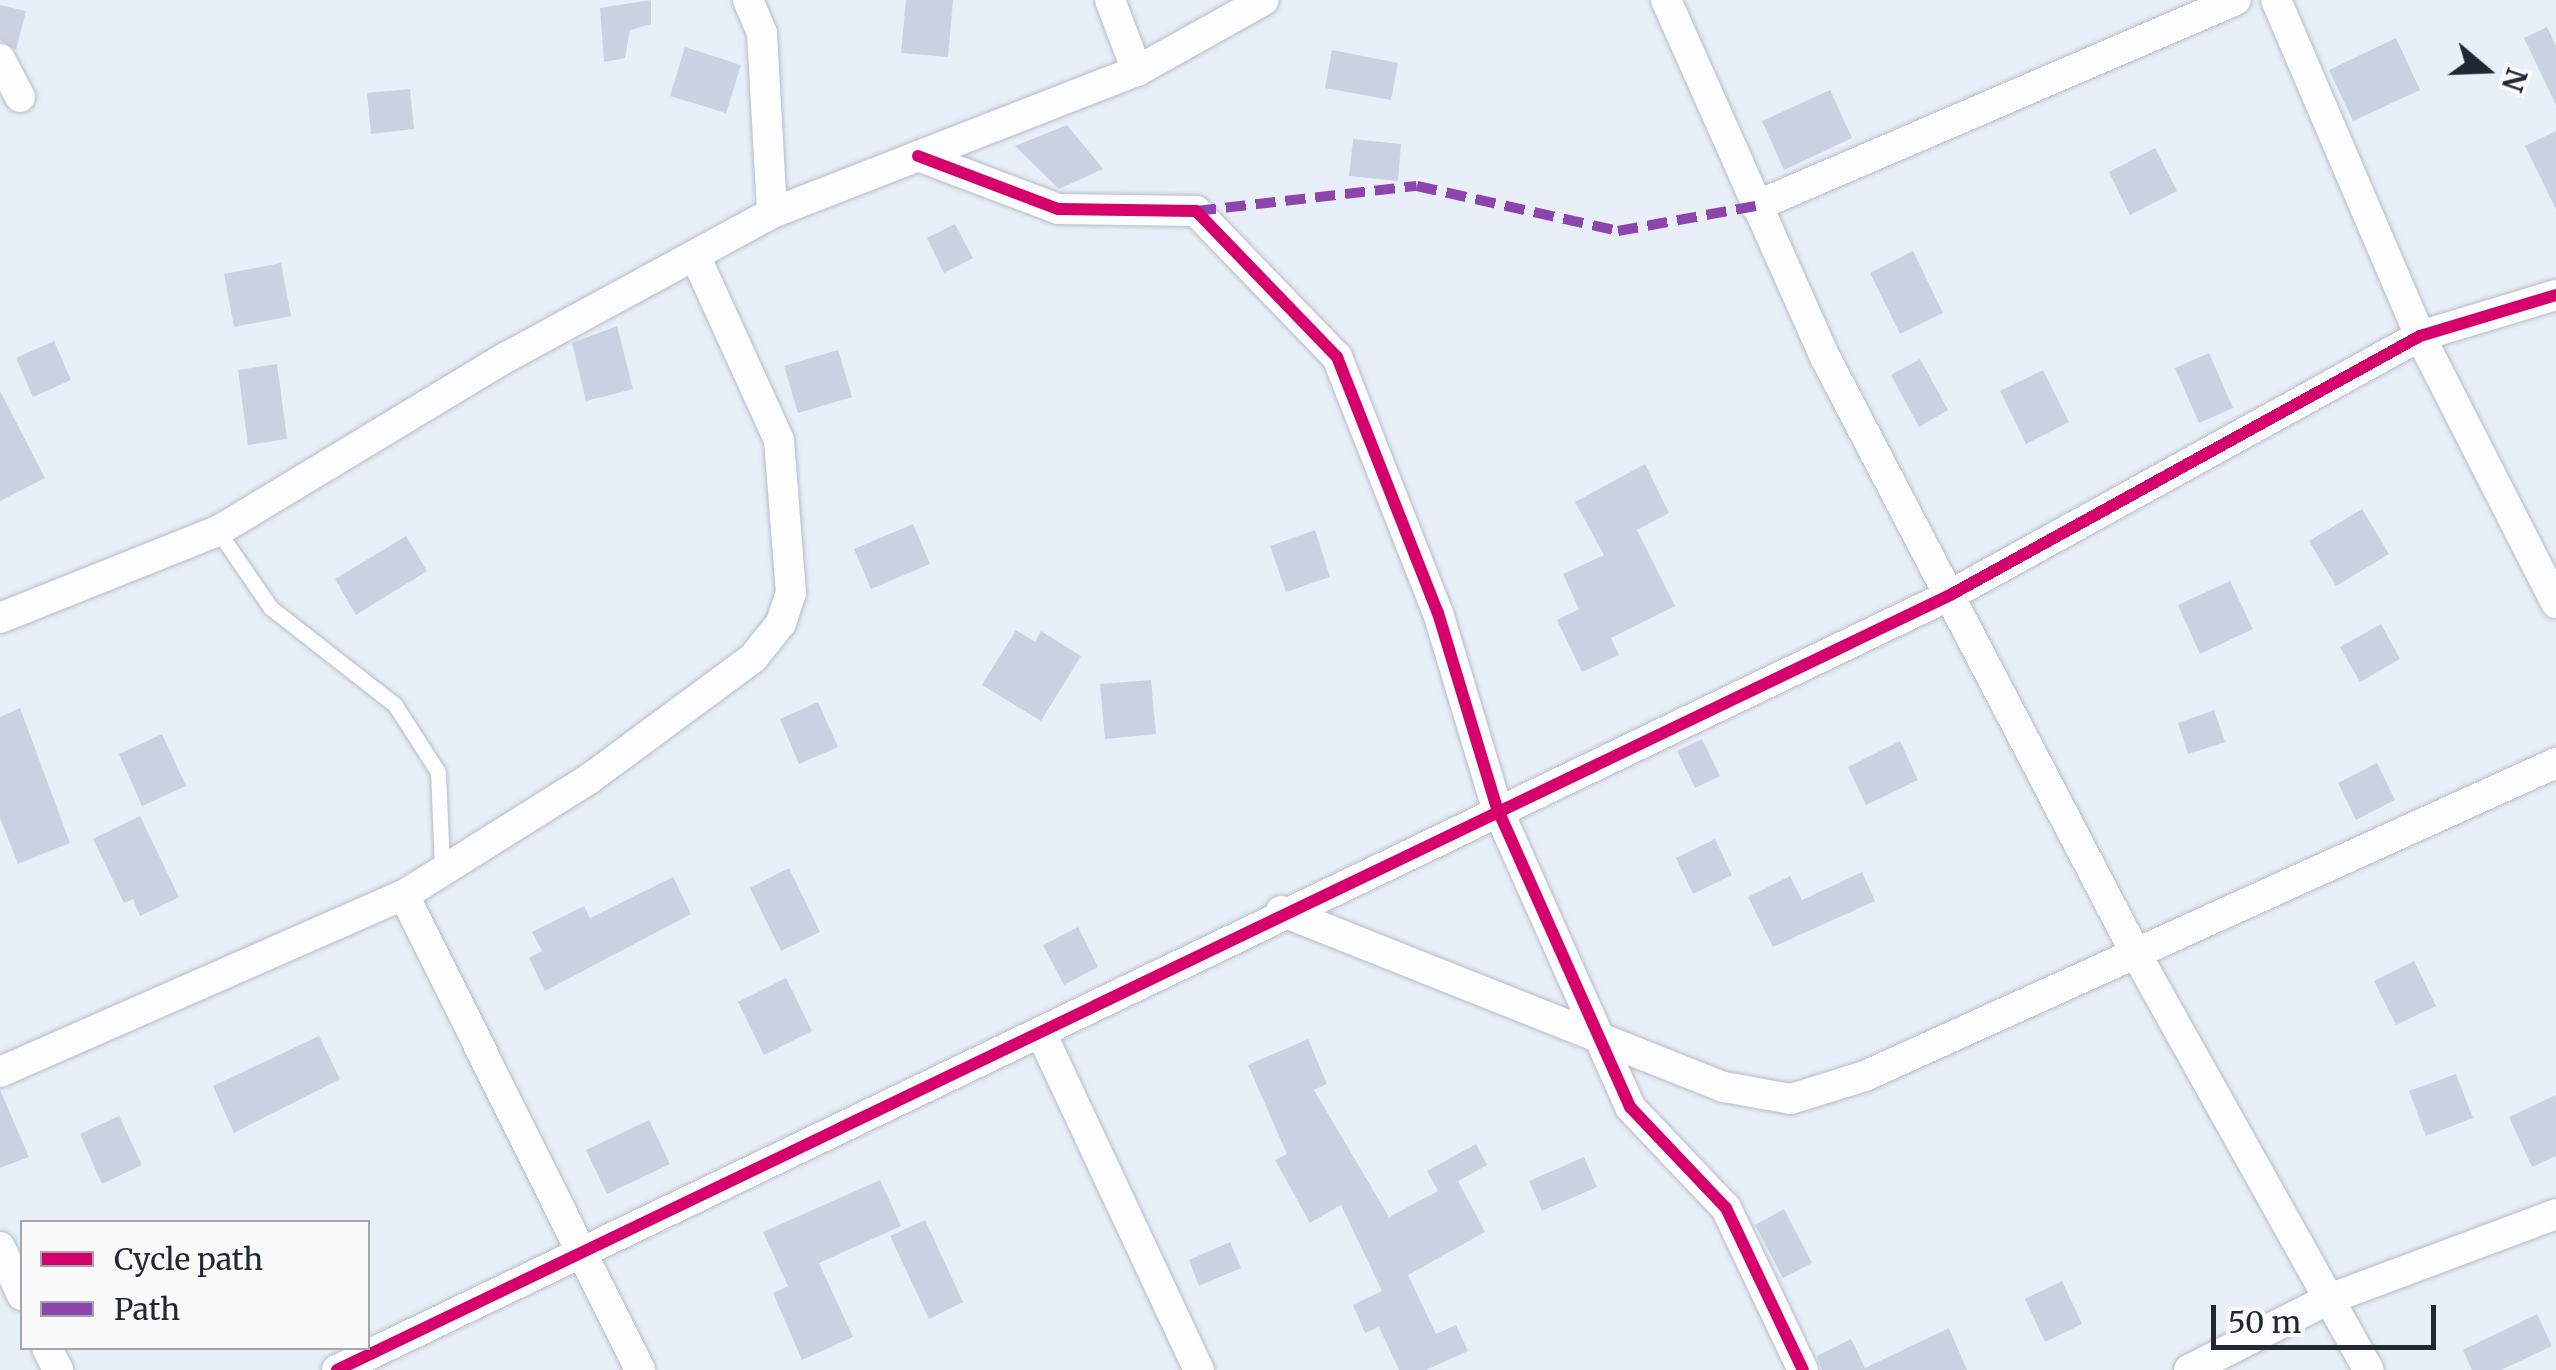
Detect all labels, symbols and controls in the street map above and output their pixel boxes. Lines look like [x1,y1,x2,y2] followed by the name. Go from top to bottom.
[2436,20,2536,120] north arrow
[2494,63,2535,96] text: N
[20,1220,370,1350] legend
[114,1240,263,1278] text: Cycle path
[2216,1285,2441,1347] scale bar
[114,1290,180,1328] text: Path
[2228,1303,2301,1341] text: 50 m

